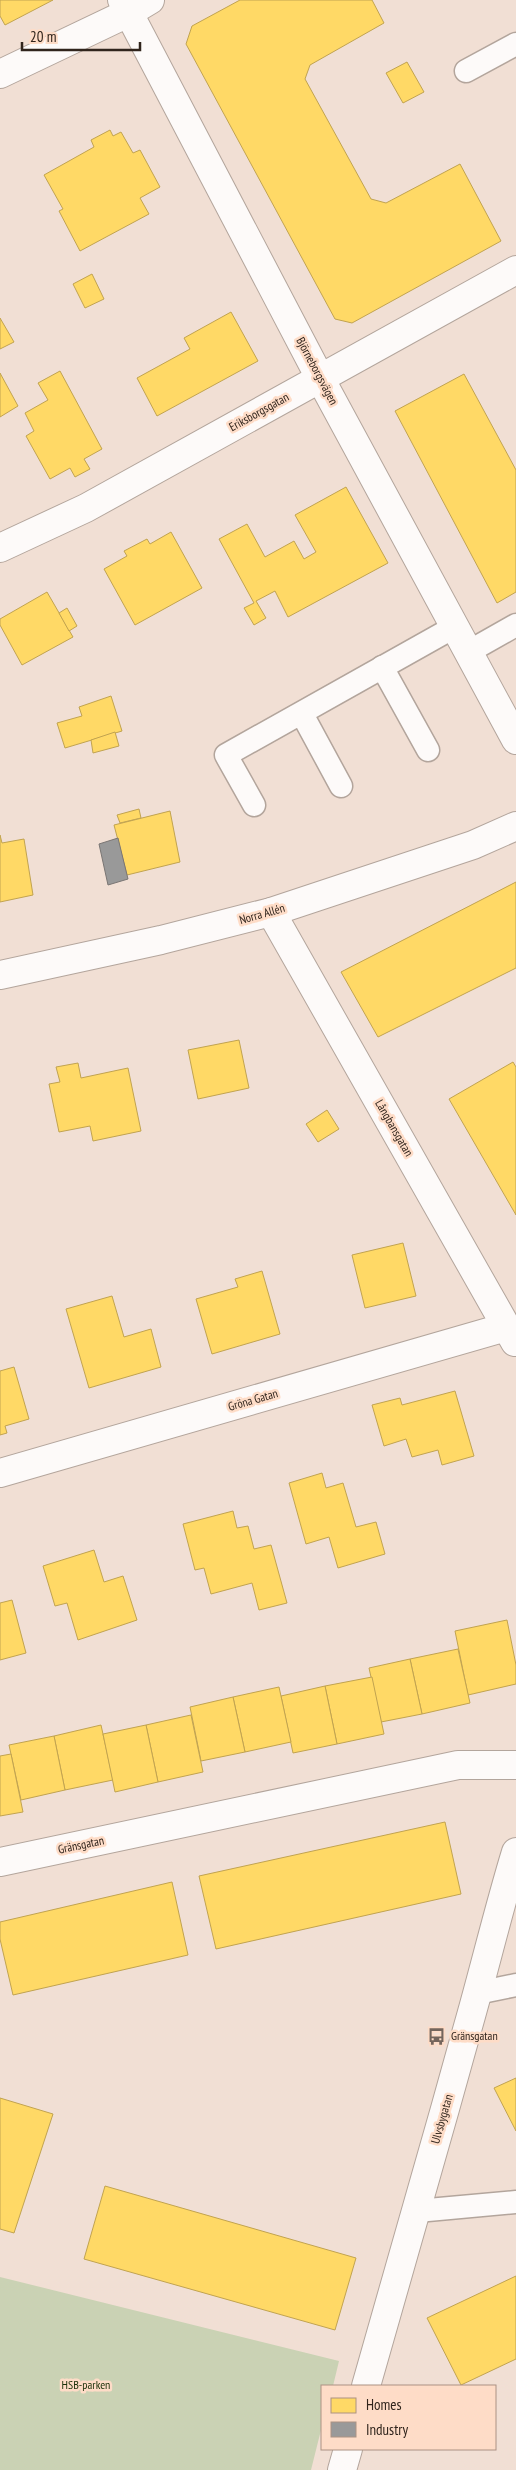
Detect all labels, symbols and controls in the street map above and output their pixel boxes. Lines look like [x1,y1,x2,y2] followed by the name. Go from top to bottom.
[22,20,140,52] scale bar
[30,27,56,46] text: 20 m
[293,334,342,407] street label: Björneborgsvägen
[226,389,291,434] street label: Eriksborgsgatan
[237,900,286,927] street label: Norra Allén
[372,1097,417,1159] street label: Långbansgatan
[226,1385,279,1414] street label: Gröna Gatan
[57,1832,105,1857] street label: Gränsgatan
[427,2026,447,2046] bus stop icon: Gränsgatan
[451,2028,498,2043] place label: Gränsgatan
[427,2092,456,2145] street label: Ulvsbygatan
[62,2377,110,2392] park label: HSB-parken
[321,2385,496,2450] legend
[366,2395,402,2414] text: Homes
[366,2420,408,2439] text: Industry

